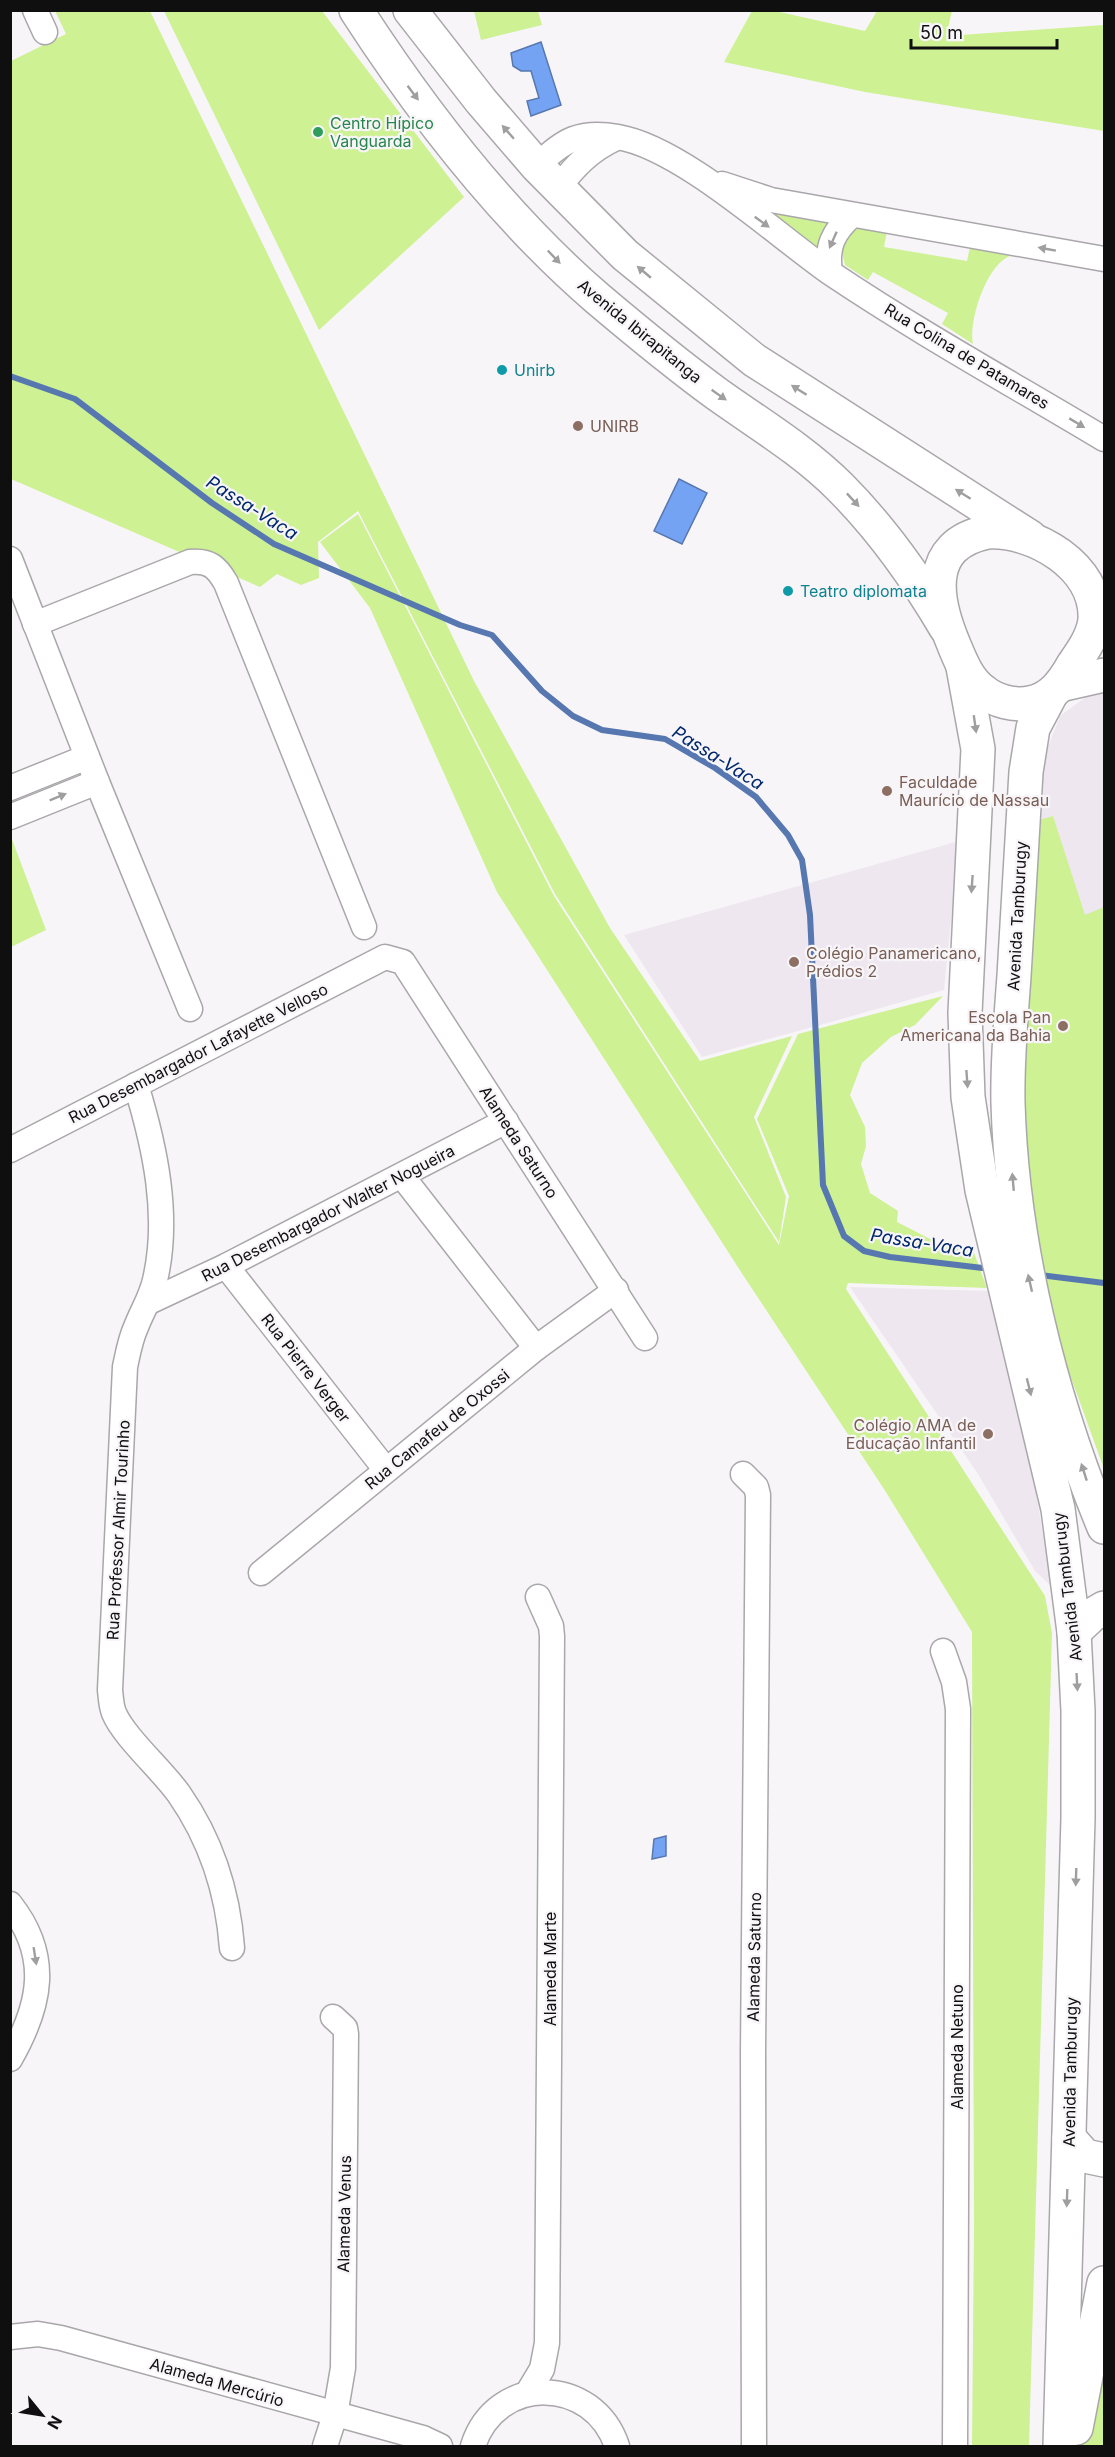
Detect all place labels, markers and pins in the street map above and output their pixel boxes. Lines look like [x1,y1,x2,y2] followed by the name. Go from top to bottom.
[330,113,434,151] place label: Centro Hípico Vanguarda
[311,125,325,139] marker: Centro Hípico Vanguarda
[514,360,555,380] place label: Unirb
[495,363,509,377] marker: Unirb
[590,416,639,436] place label: UNIRB
[571,419,585,433] marker: UNIRB
[800,581,927,601] place label: Teatro diplomata
[781,584,795,598] marker: Teatro diplomata
[899,772,1049,810] place label: Faculdade Maurício de Nassau
[880,784,894,798] marker: Faculdade Maurício de Nassau
[806,943,981,981] place label: Colégio Panamericano, Prédios 2
[787,955,801,969] marker: Colégio Panamericano, Prédios 2
[900,1007,1051,1045] place label: Escola Pan Americana da Bahia
[1056,1019,1070,1033] marker: Escola Pan Americana da Bahia
[846,1415,976,1453] place label: Colégio AMA de Educação Infantil
[981,1427,995,1441] marker: Colégio AMA de Educação Infantil

